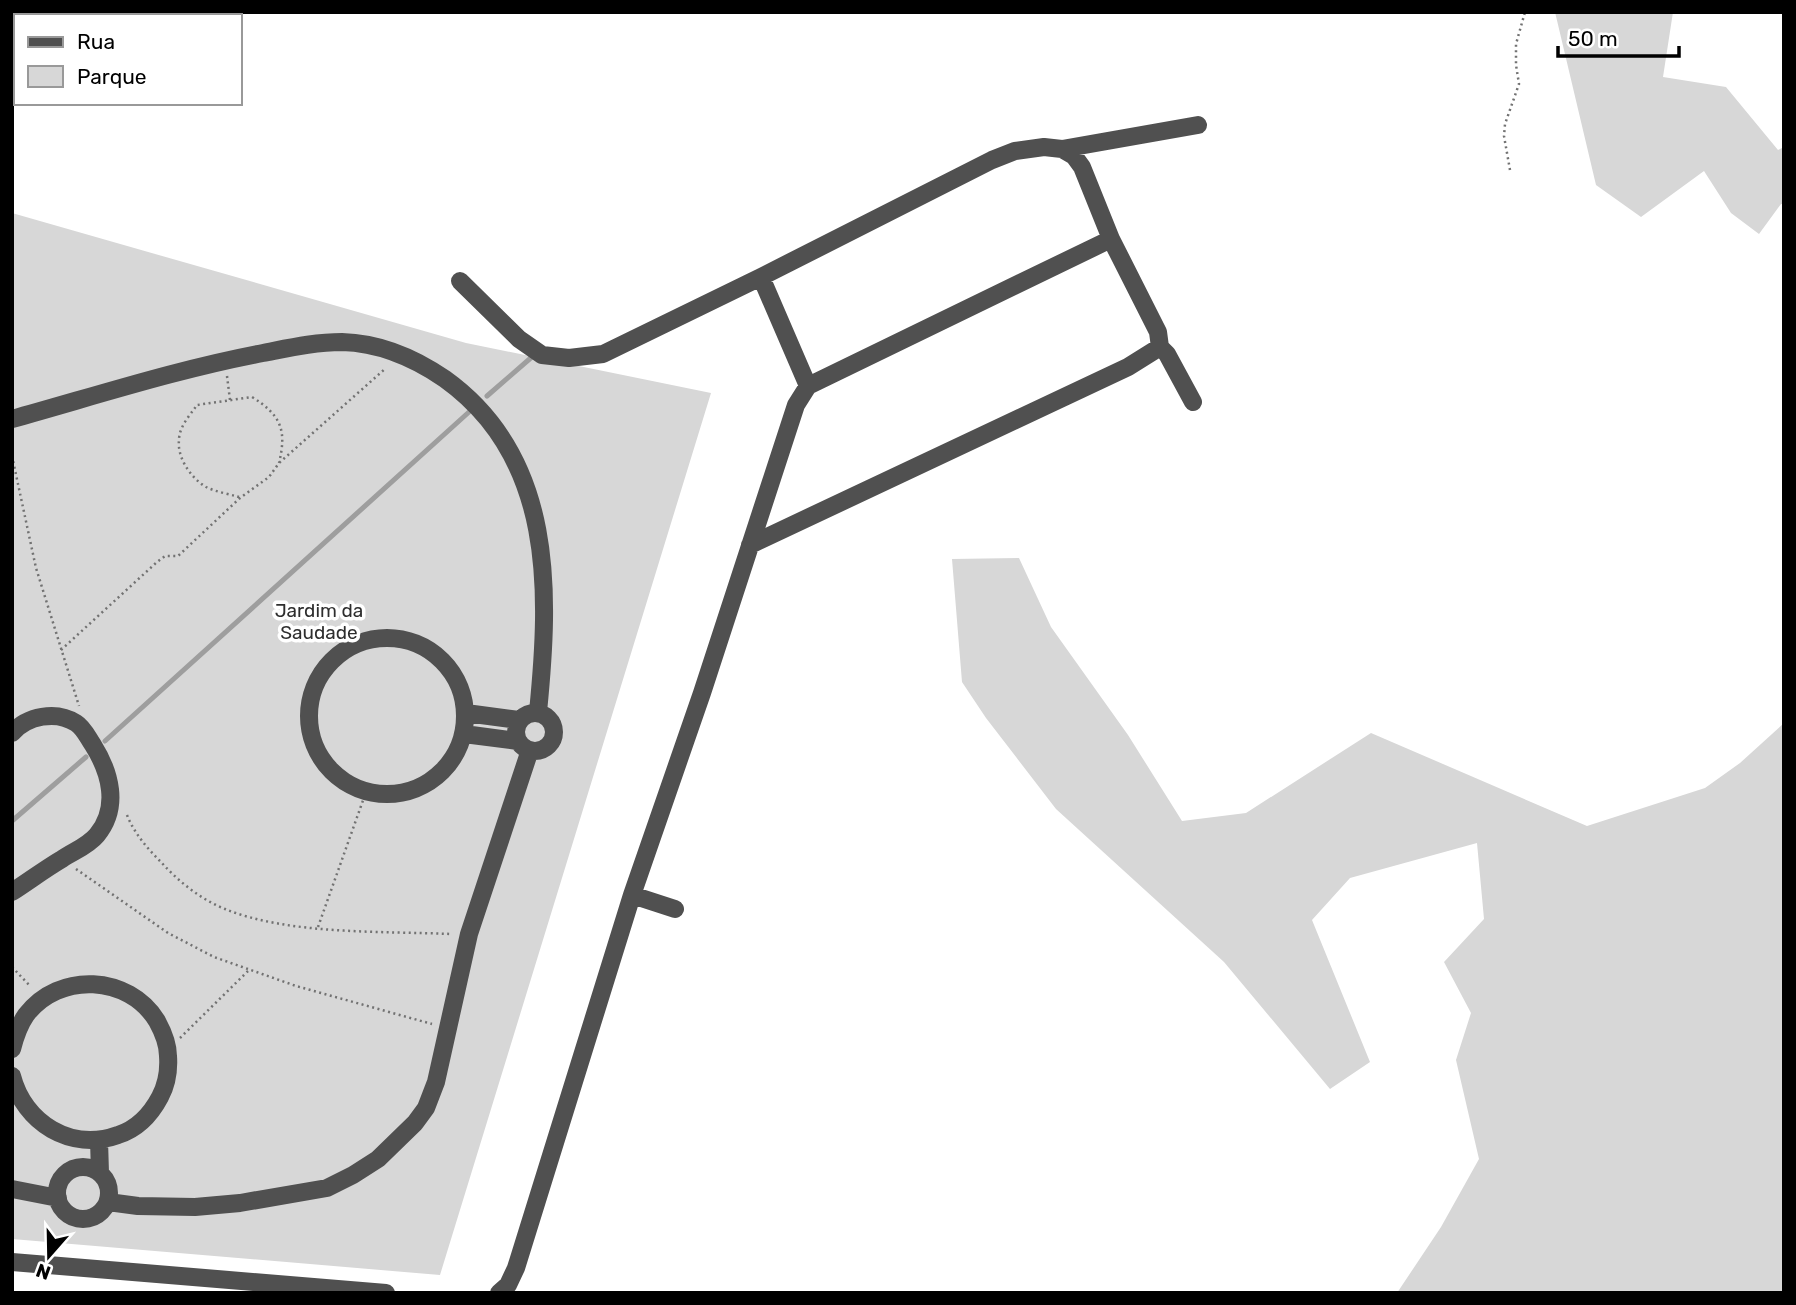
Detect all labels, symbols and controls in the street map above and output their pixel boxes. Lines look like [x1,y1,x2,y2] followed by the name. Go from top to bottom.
[14,14,242,105] legend
[1558,14,1679,58] scale bar
[1568,26,1618,51] text: 50 m
[77,29,115,54] text: Rua
[77,64,147,89] text: Parque
[275,599,363,644] park label: Jardim da Saudade
[14,1221,84,1291] north arrow
[33,1258,54,1285] text: N

